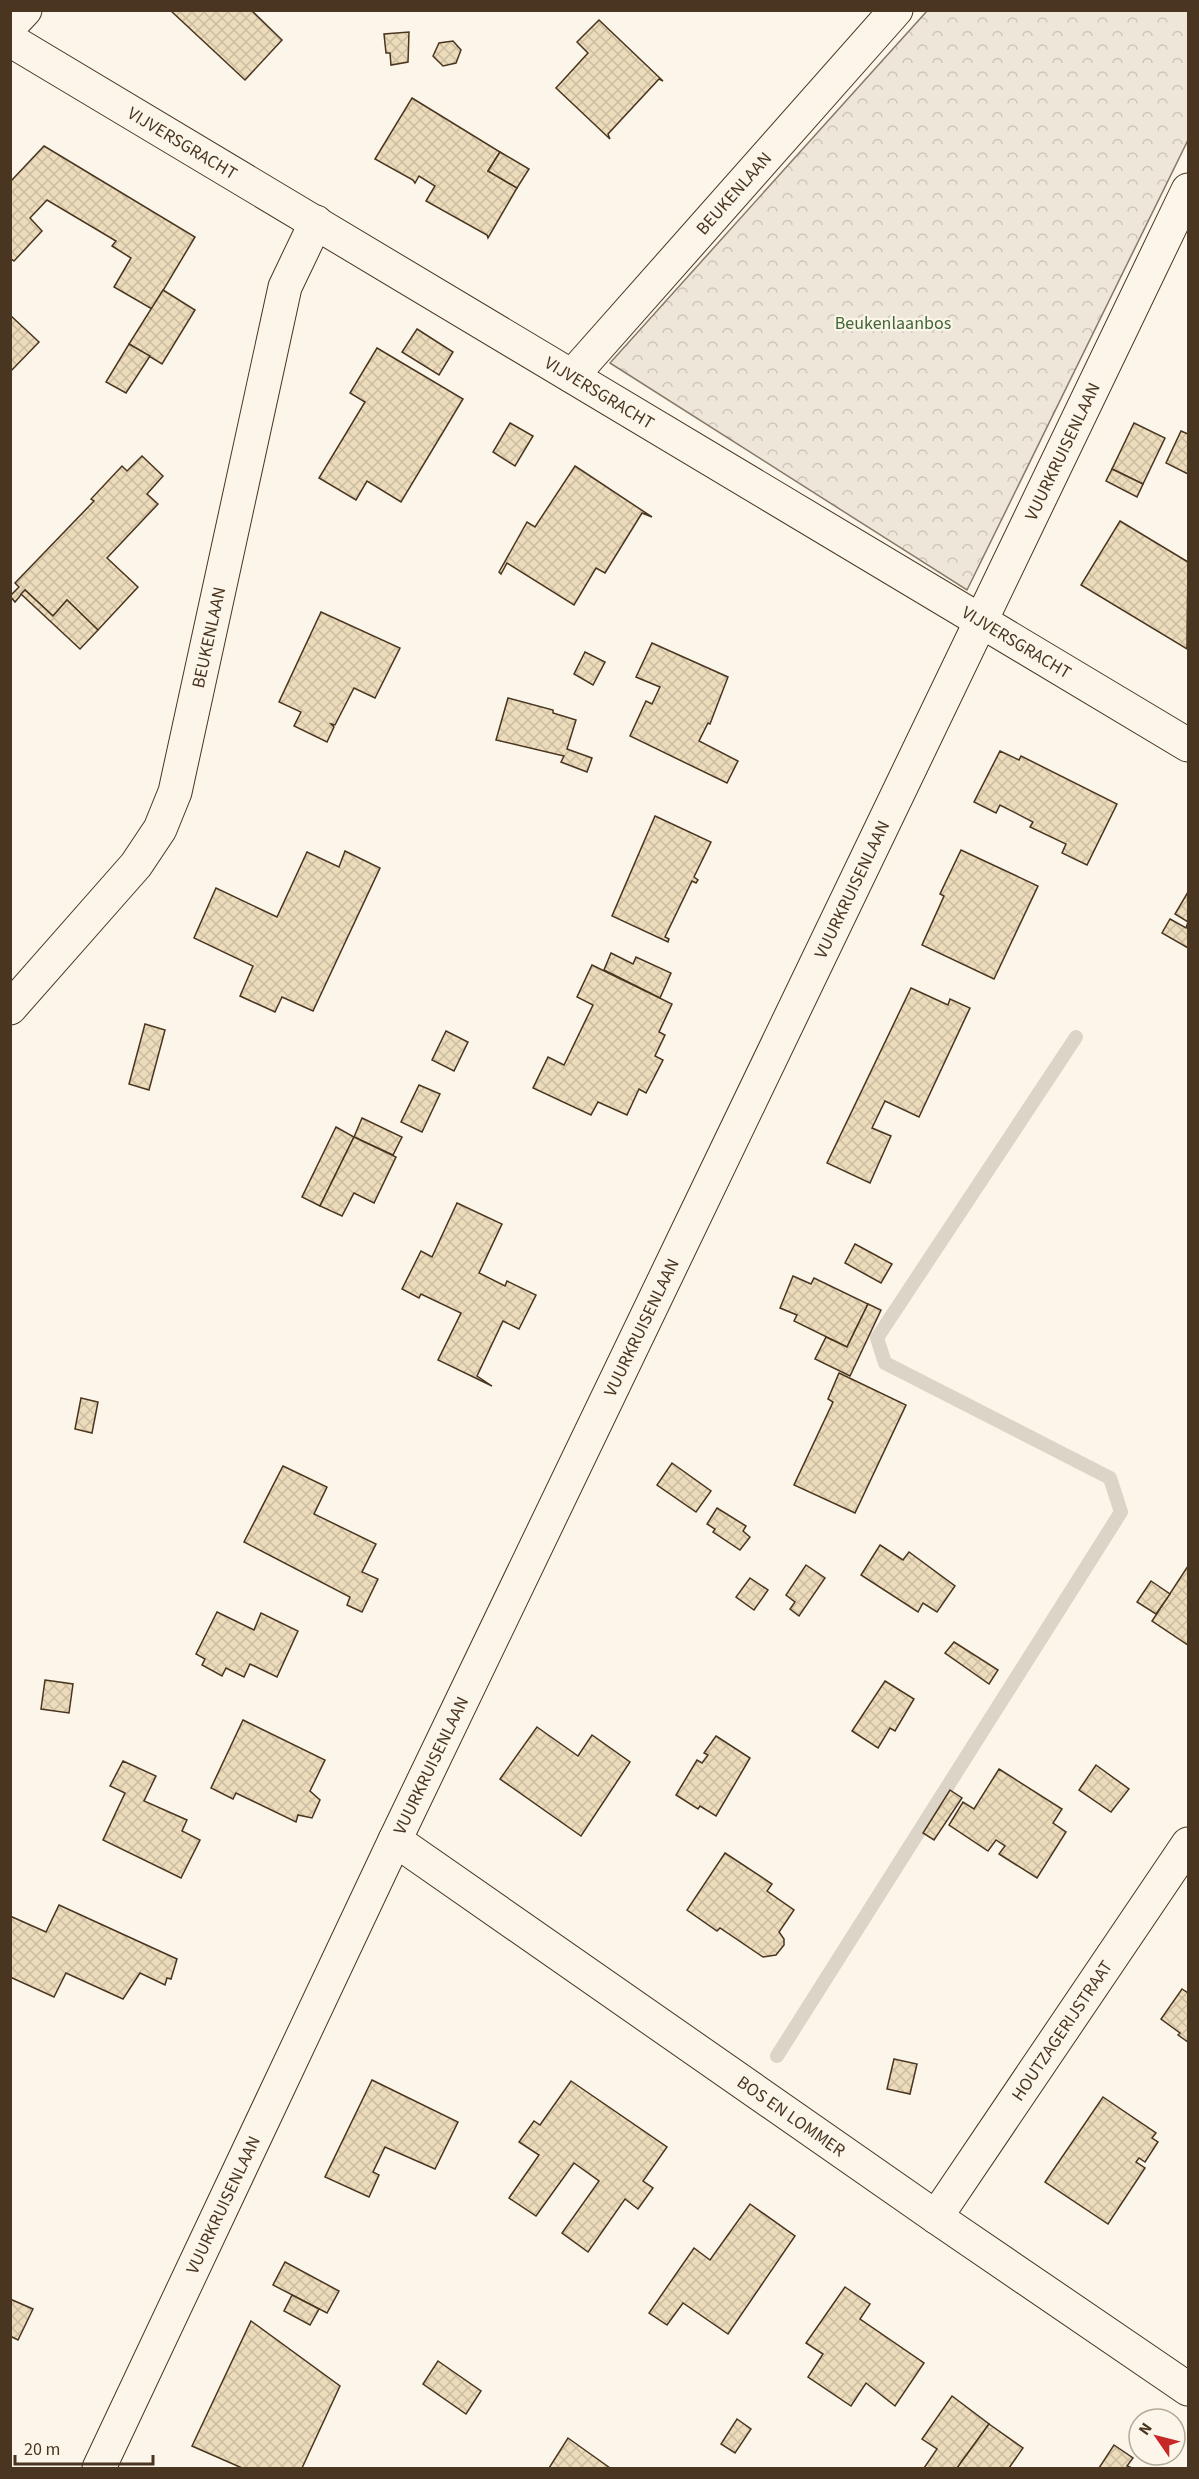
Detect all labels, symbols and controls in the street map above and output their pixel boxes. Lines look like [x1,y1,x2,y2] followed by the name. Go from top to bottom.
[123,101,242,186] street label: VIJVERSGRACHT
[691,147,778,241] street label: BEUKENLAAN
[835,311,951,336] park label: Beukenlaanbos
[540,351,659,436] street label: VIJVERSGRACHT
[1019,378,1107,525] street label: VUURKRUISENLAAN
[186,584,232,691] street label: BEUKENLAAN
[957,600,1076,685] street label: VIJVERSGRACHT
[809,816,896,963] street label: VUURKRUISENLAAN
[598,1254,686,1401] street label: VUURKRUISENLAAN
[387,1692,475,1839] street label: VUURKRUISENLAAN
[1006,1955,1119,2106] street label: HOUTZAGERIJSTRAAT
[732,2070,850,2163] street label: BOS EN LOMMER
[180,2132,267,2278] street label: VUURKRUISENLAAN
[1127,2407,1187,2467] north arrow
[1133,2418,1158,2440] text: N
[15,2428,153,2466] scale bar
[24,2437,60,2462] text: 20 m

